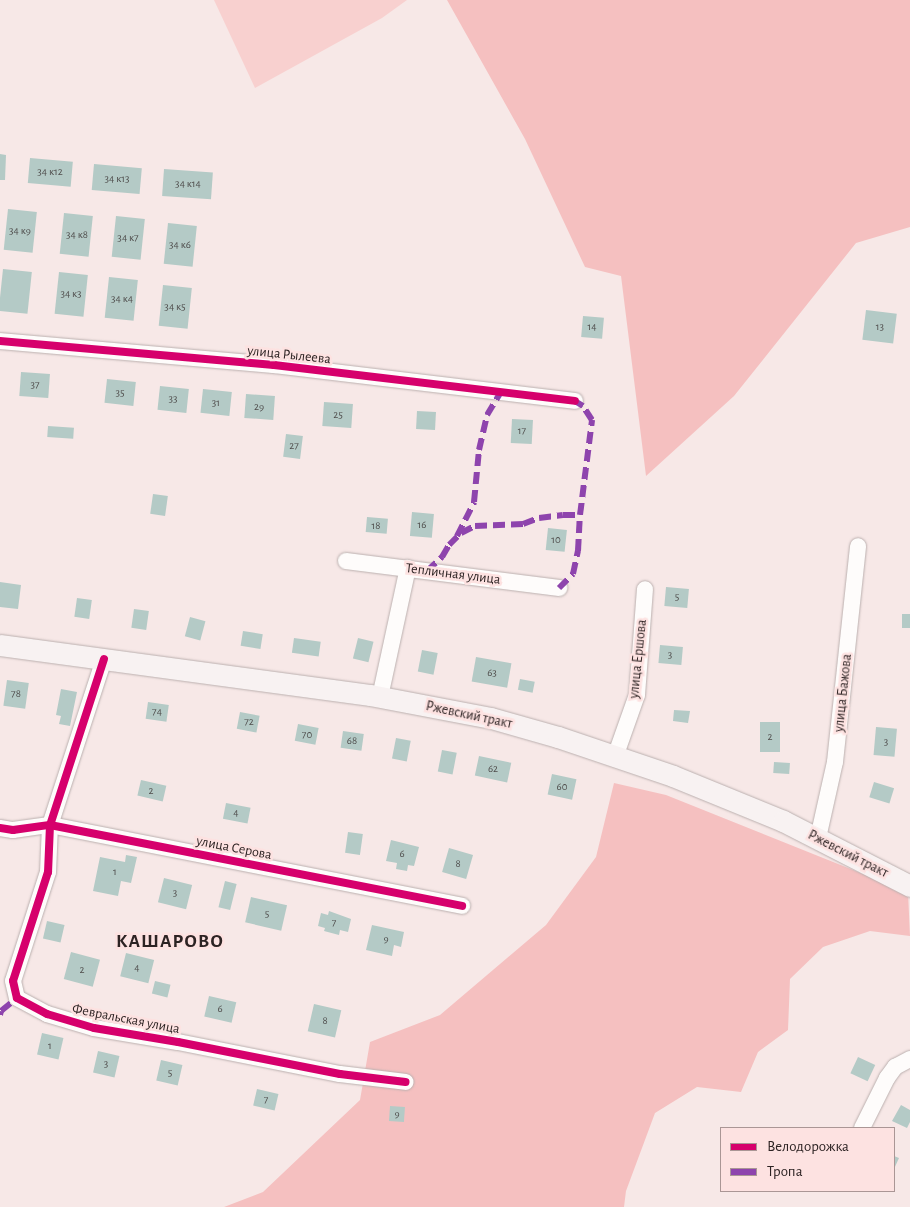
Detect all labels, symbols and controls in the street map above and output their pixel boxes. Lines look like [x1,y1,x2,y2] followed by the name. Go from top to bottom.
[37,165,63,179] house number: 34 к12
[104,172,130,186] house number: 34 к13
[175,177,201,191] house number: 34 к14
[9,224,31,238] house number: 34 к9
[66,228,88,242] house number: 34 к8
[117,231,139,245] house number: 34 к7
[169,238,191,252] house number: 34 к6
[60,287,82,301] house number: 34 к3
[111,292,133,306] house number: 34 к4
[164,300,186,314] house number: 34 к5
[587,320,597,334] house number: 14
[876,320,884,334] house number: 13
[246,342,332,368] street label: улица Рылеева
[30,378,40,392] house number: 37
[115,386,125,400] house number: 35
[168,392,178,406] house number: 33
[212,396,220,410] house number: 31
[254,400,264,414] house number: 29
[333,408,343,422] house number: 25
[518,424,526,438] house number: 17
[289,439,299,453] house number: 27
[418,518,426,532] house number: 16
[372,519,380,533] house number: 18
[551,533,561,547] house number: 10
[405,560,501,588] street label: Тепличная улица
[675,590,679,604] house number: 5
[625,619,651,699] street label: улица Ершова
[668,648,672,662] house number: 3
[831,653,855,733] street label: улица Бажова
[487,666,497,680] house number: 63
[11,687,21,701] house number: 78
[424,698,514,732] street label: Ржевский тракт
[152,705,162,719] house number: 74
[244,715,254,729] house number: 72
[302,728,312,742] house number: 70
[767,730,773,744] house number: 2
[347,734,357,748] house number: 68
[884,735,888,749] house number: 3
[488,762,498,776] house number: 62
[557,780,567,794] house number: 60
[148,784,154,798] house number: 2
[233,806,239,820] house number: 4
[805,827,891,881] street label: Ржевский тракт
[195,832,273,864] street label: улица Серова
[399,847,405,861] house number: 6
[455,857,461,871] house number: 8
[113,865,117,879] house number: 1
[173,886,177,900] house number: 3
[265,907,269,921] house number: 5
[332,916,336,930] house number: 7
[115,931,225,953] district label: КАШАРОВО
[383,932,389,946] house number: 9
[134,961,140,975] house number: 4
[79,963,85,977] house number: 2
[71,1000,181,1038] street label: Февральская улица
[217,1002,223,1016] house number: 6
[322,1014,328,1028] house number: 8
[48,1039,52,1053] house number: 1
[104,1057,108,1071] house number: 3
[168,1066,172,1080] house number: 5
[264,1093,268,1107] house number: 7
[394,1107,400,1121] house number: 9
[720,1127,895,1192] legend
[767,1139,849,1154] text: Велодорожка
[767,1164,803,1179] text: Тропа

